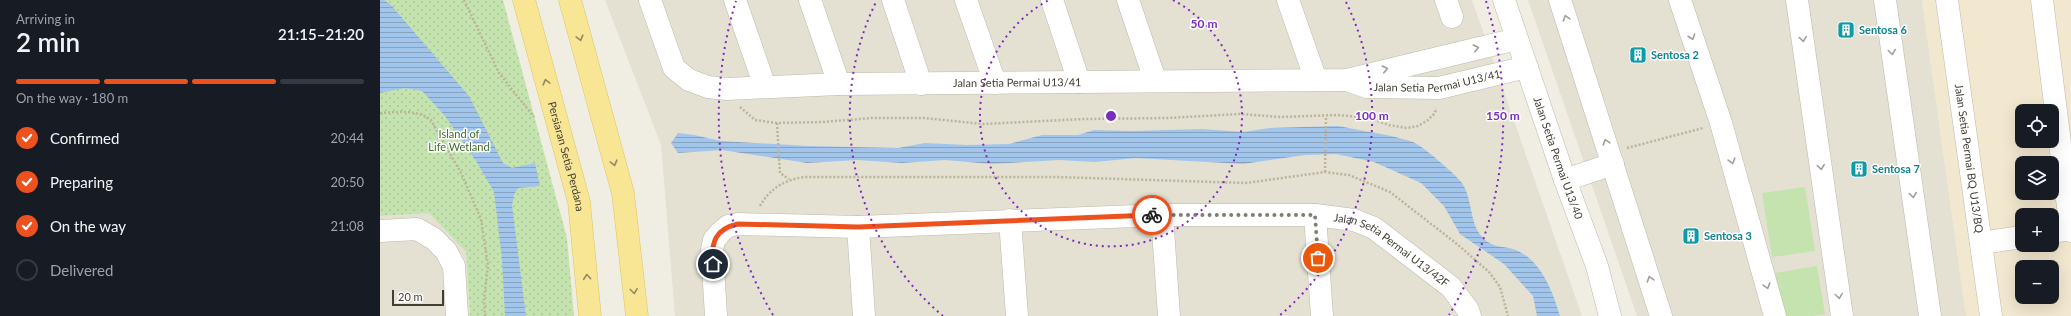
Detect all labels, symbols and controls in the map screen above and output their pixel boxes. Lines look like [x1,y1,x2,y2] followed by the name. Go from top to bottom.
[16,11,75,27] text: Arriving in
[1562,15,1571,22] one-way arrow
[1191,16,1217,31] text: 50 m
[1836,20,1856,40] building icon: Sentosa 6
[1859,23,1907,36] place label: Sentosa 6
[278,25,364,43] text: 21:15–21:20
[16,26,80,58] text: 2 min
[1688,33,1696,40] one-way arrow
[575,34,584,41] one-way arrow
[1798,36,1807,42] one-way arrow
[1472,44,1479,53] one-way arrow
[1628,45,1648,65] building icon: Sentosa 2
[1651,48,1699,61] place label: Sentosa 2
[1887,49,1896,56] one-way arrow
[1382,66,1388,74] one-way arrow
[1373,67,1502,94] street label: Jalan Setia Permai U13/41
[953,75,1082,89] street label: Jalan Setia Permai U13/41
[543,79,551,85] one-way arrow
[1953,83,1986,234] street label: Jalan Setia Permai BQ U13/BQ
[16,90,128,106] text: On the way · 180 m
[1531,95,1586,221] street label: Jalan Setia Permai U13/40
[546,100,587,212] street label: Persiaran Setia Perdana
[2015,104,2059,304] map controls
[2015,104,2059,148] button: locate
[1355,108,1389,123] text: 100 m
[1486,108,1520,123] text: 150 m
[1104,109,1118,123] centre of rings
[16,127,38,149] icon: check
[428,127,490,153] park label: Island of Life Wetland
[50,129,119,147] text: Confirmed
[331,130,364,146] text: 20:44
[1602,138,1611,145] one-way arrow
[2015,156,2059,200] button: layers
[1727,157,1736,164] one-way arrow
[609,159,618,166] one-way arrow
[1849,159,1869,179] building icon: Sentosa 7
[1872,162,1920,175] place label: Sentosa 7
[1816,164,1825,170] one-way arrow
[16,171,38,193] icon: check
[50,173,113,191] text: Preparing
[331,174,364,190] text: 20:50
[1908,192,1917,198] one-way arrow
[1132,195,1172,235] courier
[1141,204,1163,226] icon: bike
[2015,208,2059,252] button: +
[1333,210,1452,289] street label: Jalan Setia Permai U13/42F
[16,215,38,237] icon: check
[50,217,126,235] text: On the way
[331,218,364,234] text: 21:08
[1681,226,1701,246] building icon: Sentosa 3
[1704,229,1752,242] place label: Sentosa 3
[1301,241,1335,275] pin
[696,247,730,281] pin
[1307,247,1329,269] icon: bag
[702,253,724,275] icon: home
[2015,260,2059,304] button: −
[50,261,113,279] text: Delivered
[582,274,591,280] one-way arrow
[1646,275,1655,282] one-way arrow
[1762,282,1771,289] one-way arrow
[392,288,444,307] scale bar
[629,288,638,294] one-way arrow
[398,290,423,303] text: 20 m
[1834,293,1843,299] one-way arrow

